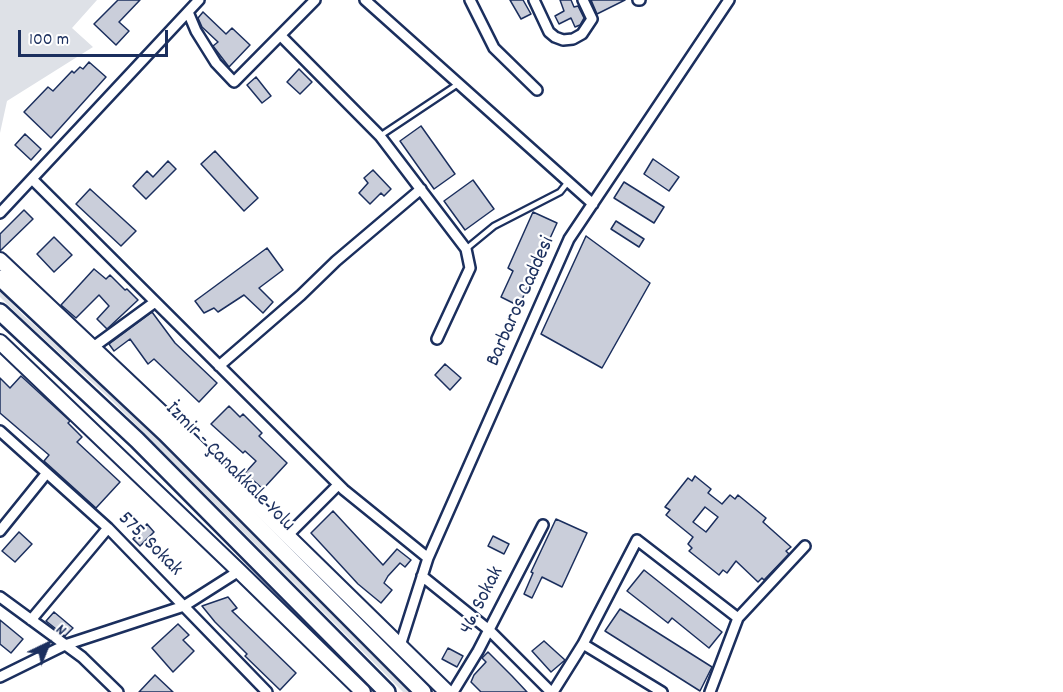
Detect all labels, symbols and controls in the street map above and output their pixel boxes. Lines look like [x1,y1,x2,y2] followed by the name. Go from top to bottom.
[21,18,171,56] scale bar
[29,28,69,53] text: 100 m
[482,233,562,371] street label: Barbaros Caddesi
[159,398,299,538] street label: İzmir - Çanakkale Yolu
[111,507,187,583] street label: 575. Sokak
[455,563,511,639] street label: 46. Sokak
[18,614,78,674] north arrow
[50,619,71,642] text: N

